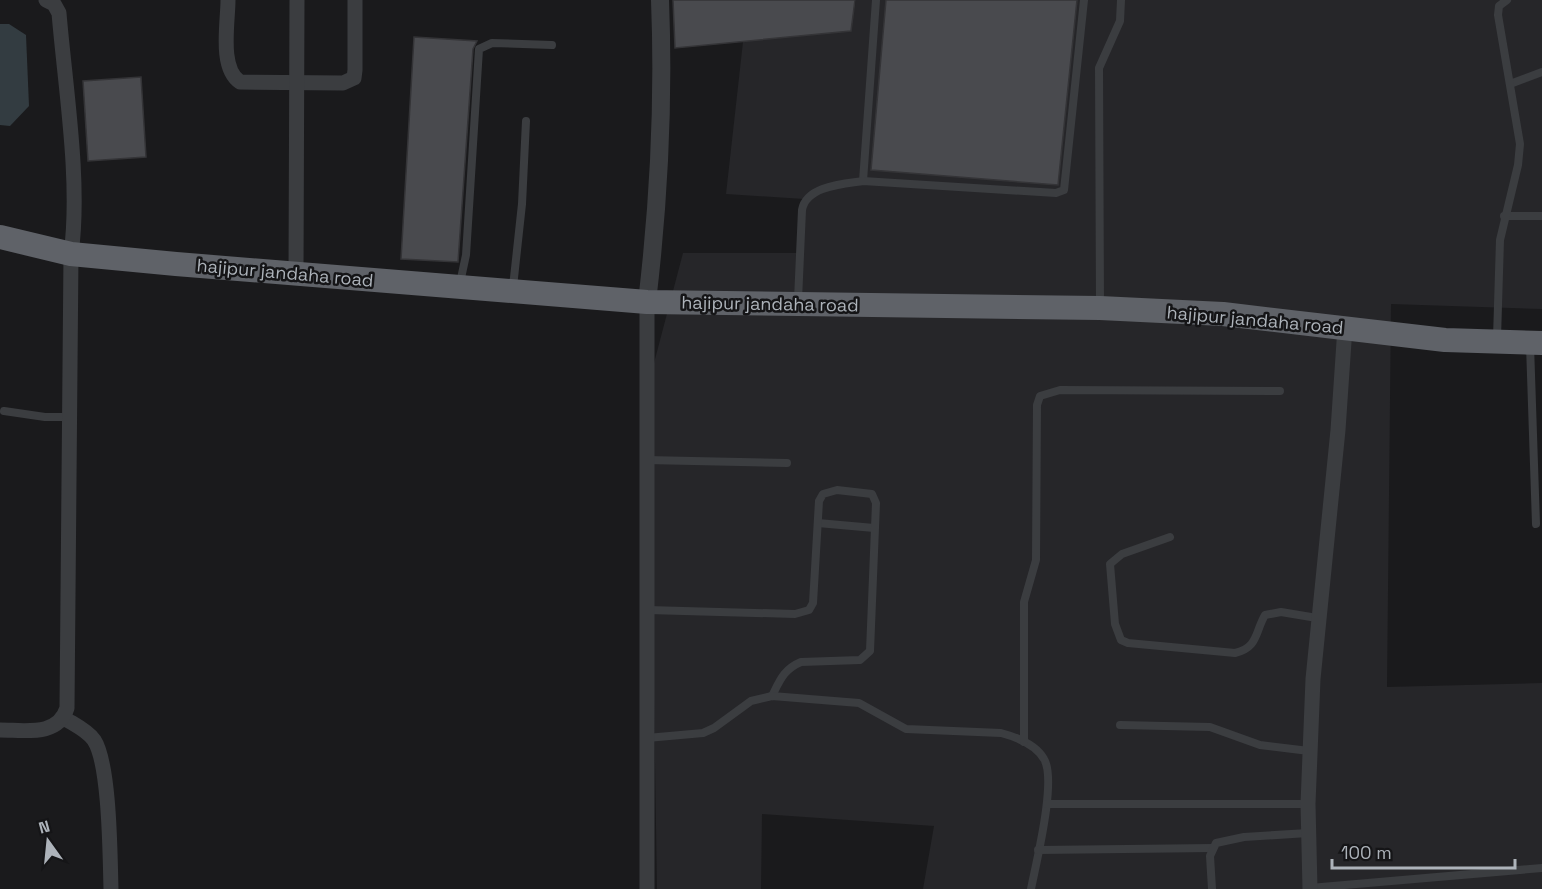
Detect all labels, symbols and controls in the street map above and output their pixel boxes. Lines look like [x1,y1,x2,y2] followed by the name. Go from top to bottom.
[196,253,374,292] street label: hajipur jandaha road
[681,290,859,317] street label: hajipur jandaha road
[1166,300,1344,339] street label: hajipur jandaha road
[18,811,78,871] north arrow
[36,815,52,839] text: N
[1332,832,1515,870] scale bar
[1341,841,1392,864] text: 100 m

